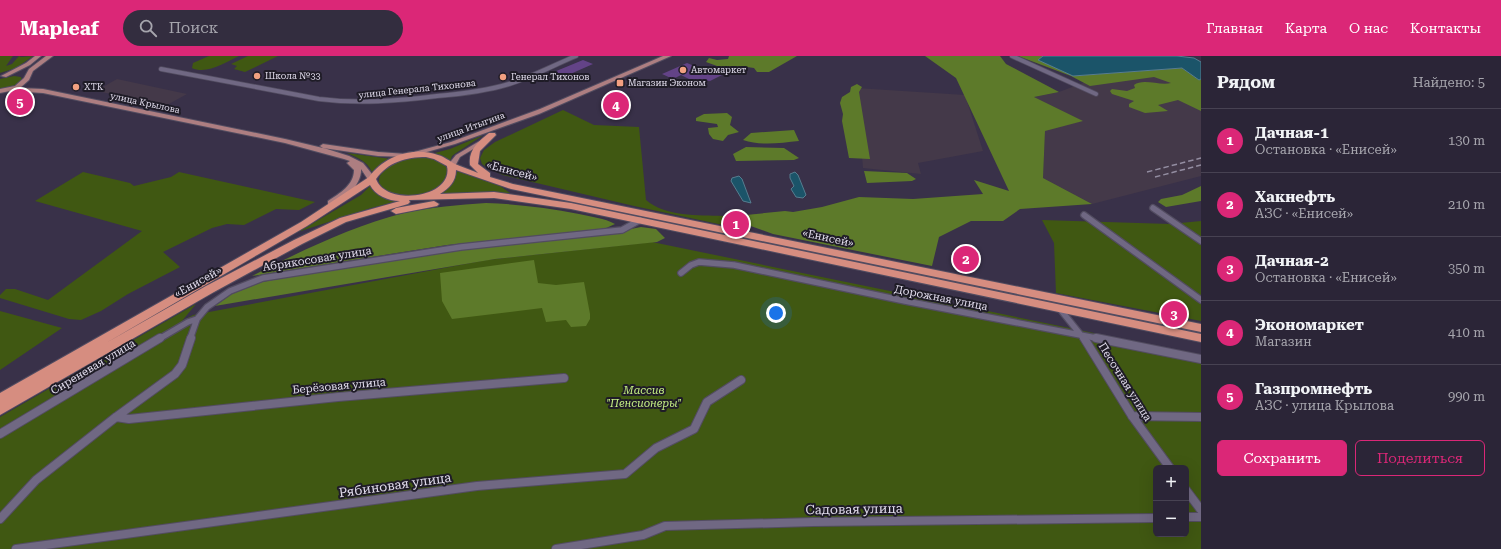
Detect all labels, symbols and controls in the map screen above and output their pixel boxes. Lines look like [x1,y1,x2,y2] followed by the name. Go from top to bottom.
[123,10,403,46] search box
[20,17,99,40] text: Mapleaf
[137,17,159,39] icon: search
[169,19,218,37] text: Поиск
[1206,20,1263,36] text: Главная
[1285,20,1327,36] text: Карта
[1349,20,1388,36] text: О нас
[1410,20,1481,36] text: Контакты
[678,65,688,75] marker: Автомаркет
[691,65,746,75] place label: Автомаркет
[252,71,262,81] marker: Школа №33
[265,71,321,81] place label: Школа №33
[498,72,508,82] marker: Генерал Тихонов
[511,72,590,82] place label: Генерал Тихонов
[1217,72,1275,92] text: Рядом
[1413,75,1485,90] text: Найдено: 5
[358,78,476,100] street label: улица Генерала Тихонова
[615,78,625,88] marker: Магазин Эконом
[628,78,706,88] place label: Магазин Эконом
[71,82,81,92] marker: ХТК
[84,82,104,92] place label: ХТК
[7,87,33,117] pin: 5
[603,90,629,120] pin: 4
[109,91,181,115] street label: улица Крылова
[436,110,506,144] street label: улица Итыгина
[1255,124,1329,142] text: Дачная-1
[1226,133,1234,148] text: 1
[1448,133,1485,148] text: 130 m
[1255,142,1397,157] text: Остановка · «Енисей»
[485,158,539,184] street label: «Енисей»
[1255,188,1335,206] text: Хакнефть
[1226,197,1234,212] text: 2
[1448,197,1485,212] text: 210 m
[1255,206,1353,221] text: АЗС · «Енисей»
[723,209,749,239] pin: 1
[801,226,855,250] street label: «Енисей»
[262,244,372,274] street label: Абрикосовая улица
[953,244,979,274] pin: 2
[1255,252,1329,270] text: Дачная-2
[1226,261,1234,276] text: 3
[1448,261,1485,276] text: 350 m
[172,264,224,300] street label: «Енисей»
[1255,270,1397,285] text: Остановка · «Енисей»
[893,283,989,313] street label: Дорожная улица
[1161,299,1187,329] pin: 3
[766,303,786,323] your location
[1255,316,1364,334] text: Экономаркет
[1226,325,1234,340] text: 4
[1448,325,1485,340] text: 410 m
[1255,334,1312,349] text: Магазин
[48,337,138,397] street label: Сиреневая улица
[1096,340,1154,424] street label: Песочная улица
[292,375,386,397] street label: Берёзовая улица
[1255,380,1372,398] text: Газпромнефть
[606,384,682,410] park label: Массив "Пенсионеры"
[1226,389,1234,404] text: 5
[1448,389,1485,404] text: 990 m
[1255,398,1394,413] text: АЗС · улица Крылова
[1217,440,1347,476] button: Сохранить
[1355,440,1485,476] button: Поделиться
[1153,465,1189,537] map controls
[1153,465,1189,501] button: +
[338,470,452,500] street label: Рябиновая улица
[805,501,903,517] street label: Садовая улица
[1153,501,1189,537] button: −

